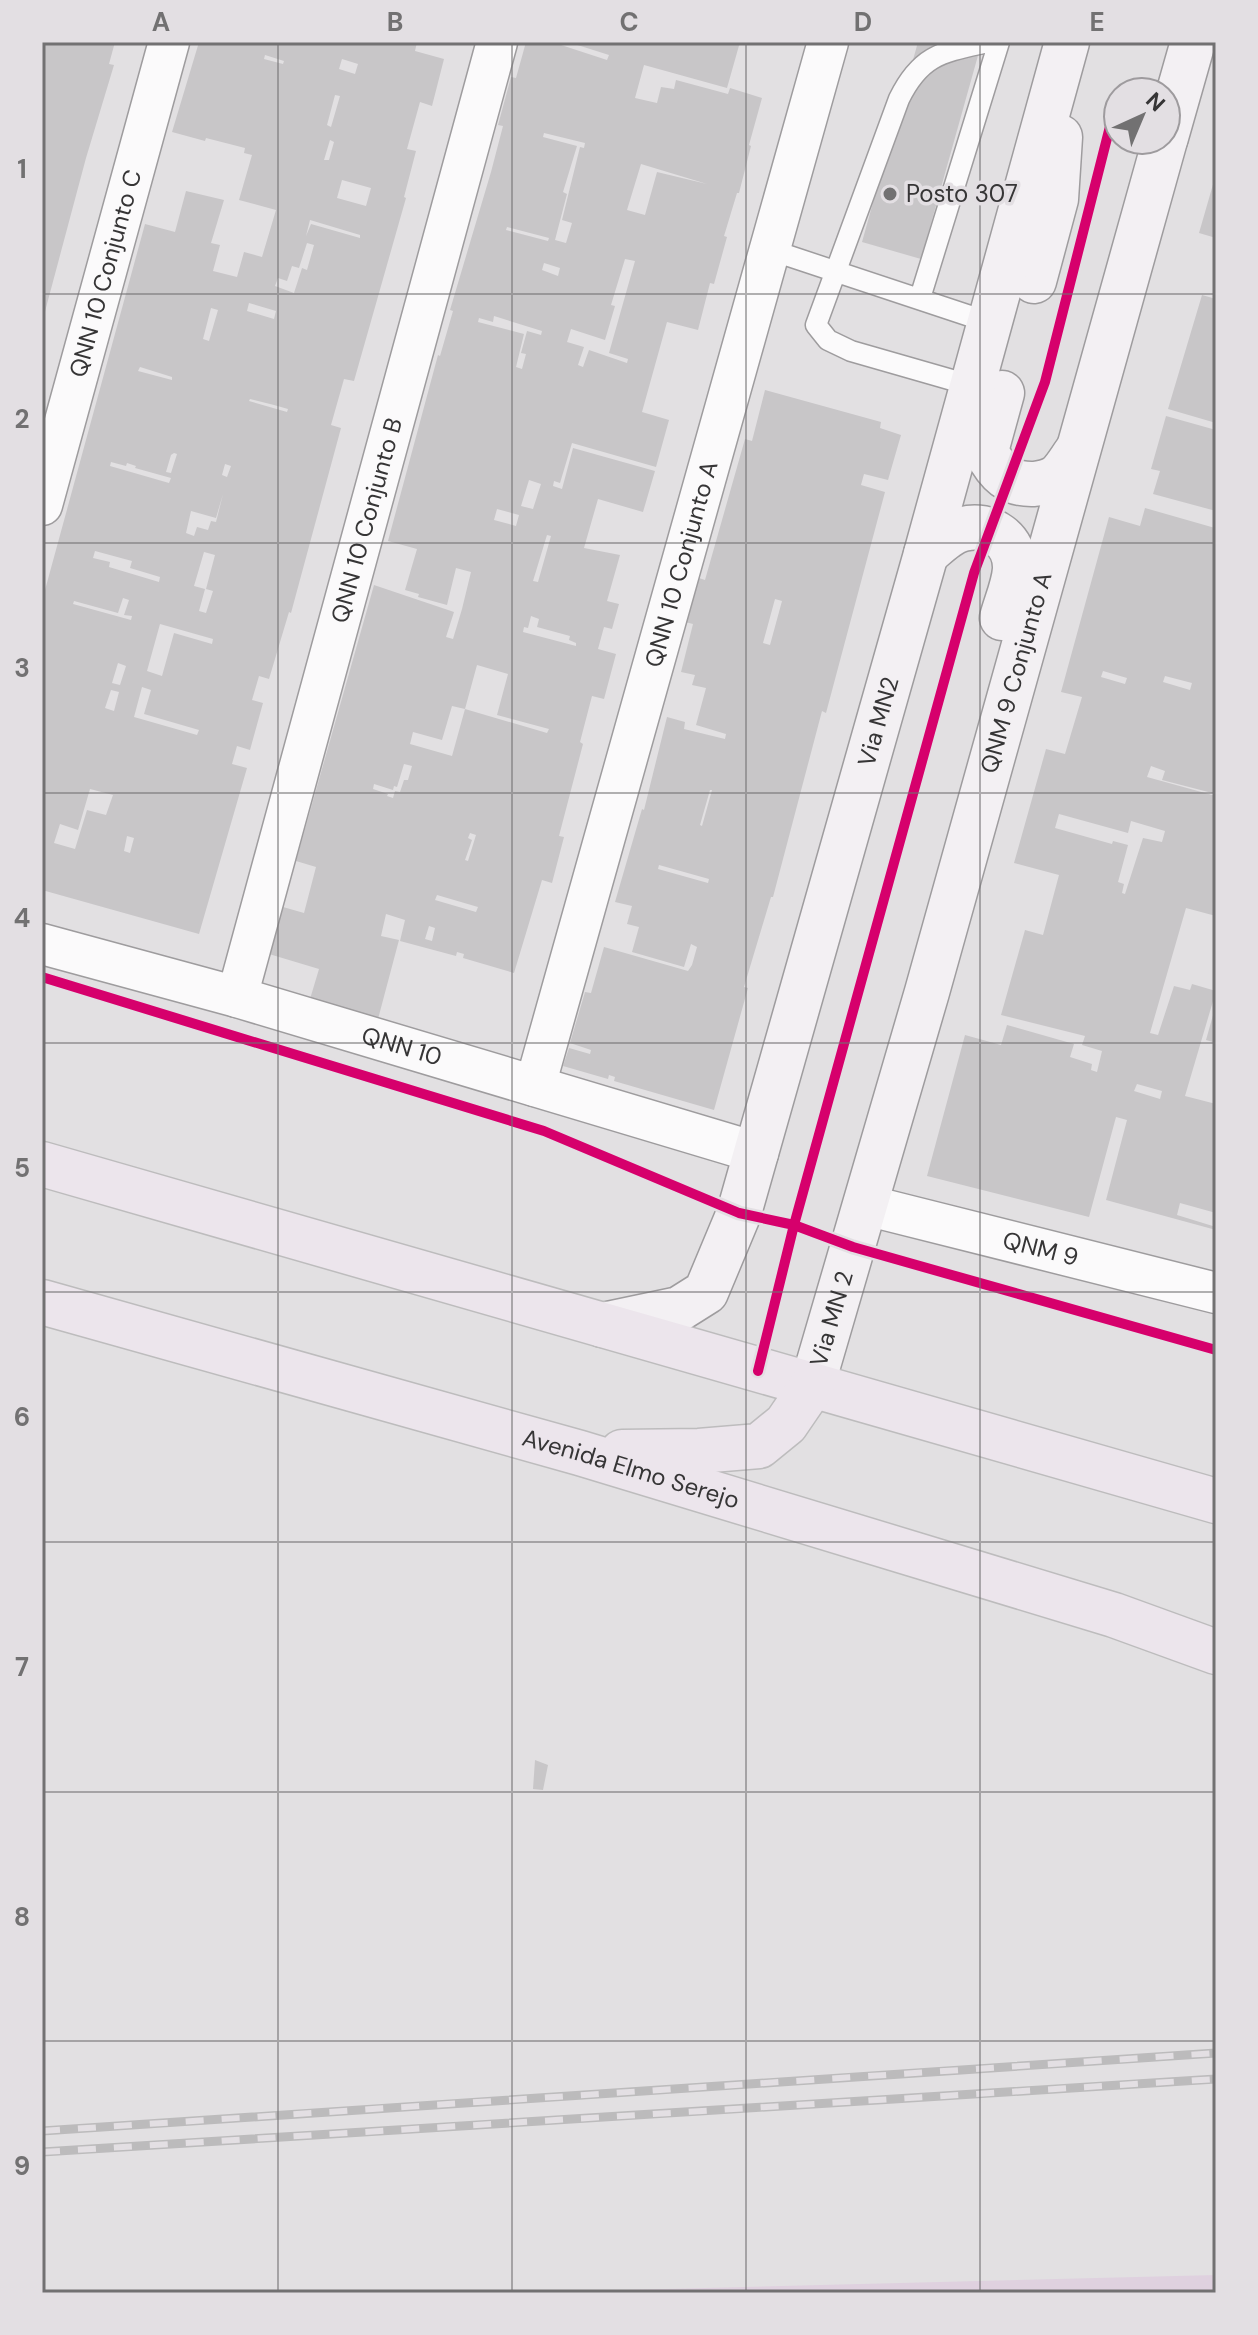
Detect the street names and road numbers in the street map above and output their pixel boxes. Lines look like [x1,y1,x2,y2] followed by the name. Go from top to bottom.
[62,166,148,381] street label: QNN 10 Conjunto C
[324,414,409,626] street label: QNN 10 Conjunto B
[637,457,725,671] street label: QNN 10 Conjunto A
[973,568,1059,777] street label: QNM 9 Conjunto A
[851,673,905,770] street label: Via MN2
[358,1019,446,1072] street label: QNN 10
[1000,1224,1082,1273] street label: QNM 9
[802,1267,860,1370] street label: Via MN 2
[519,1422,743,1515] street label: Avenida Elmo Serejo

